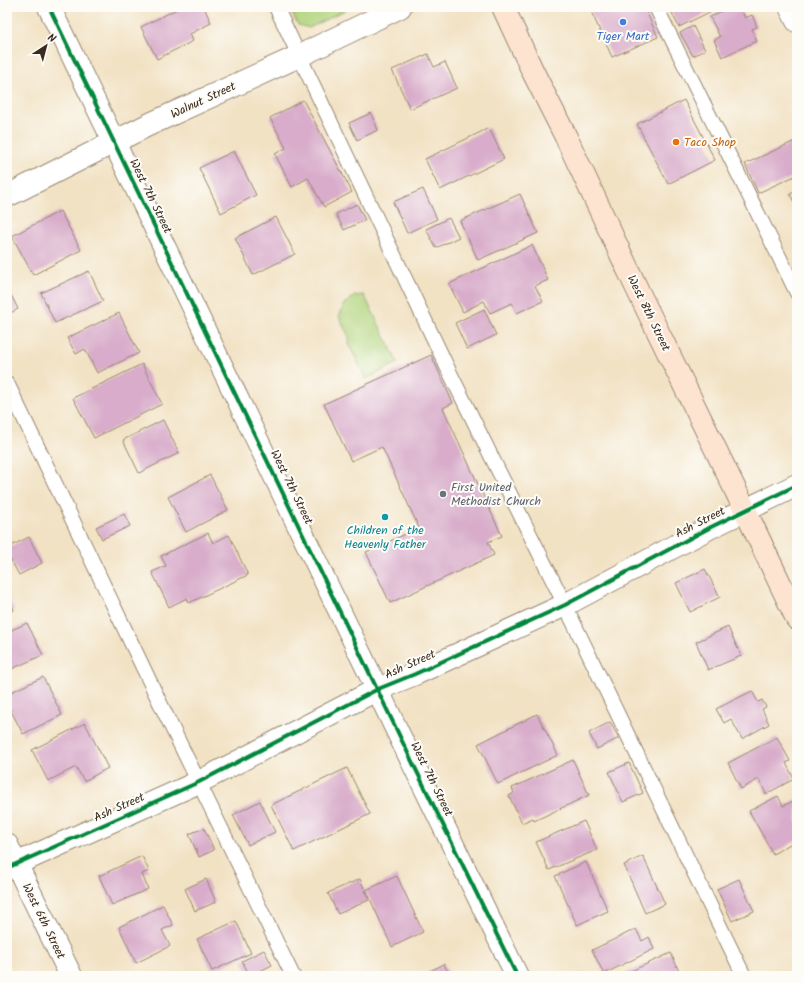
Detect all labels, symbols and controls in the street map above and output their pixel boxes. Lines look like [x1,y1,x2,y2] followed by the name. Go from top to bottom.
[618,17,628,27] marker: Tiger Mart
[26,26,66,66] north arrow
[597,27,650,46] place label: Tiger Mart
[43,29,59,48] text: N
[167,77,239,124] street label: Walnut Street
[684,133,736,152] place label: Taco Shop
[671,137,681,147] marker: Taco Shop
[124,156,177,237] street label: West 7th Street
[622,272,675,355] street label: West 8th Street
[265,447,318,528] street label: West 7th Street
[451,478,541,511] place label: First United Methodist Church
[438,489,448,499] marker: First United Methodist Church
[672,502,729,543] street label: Ash Street
[380,512,390,522] marker: Children of the Heavenly Father
[344,521,427,554] place label: Children of the Heavenly Father
[382,645,439,684] street label: Ash Street
[405,739,458,820] street label: West 7th Street
[91,788,148,827] street label: Ash Street
[17,880,70,963] street label: West 6th Street

